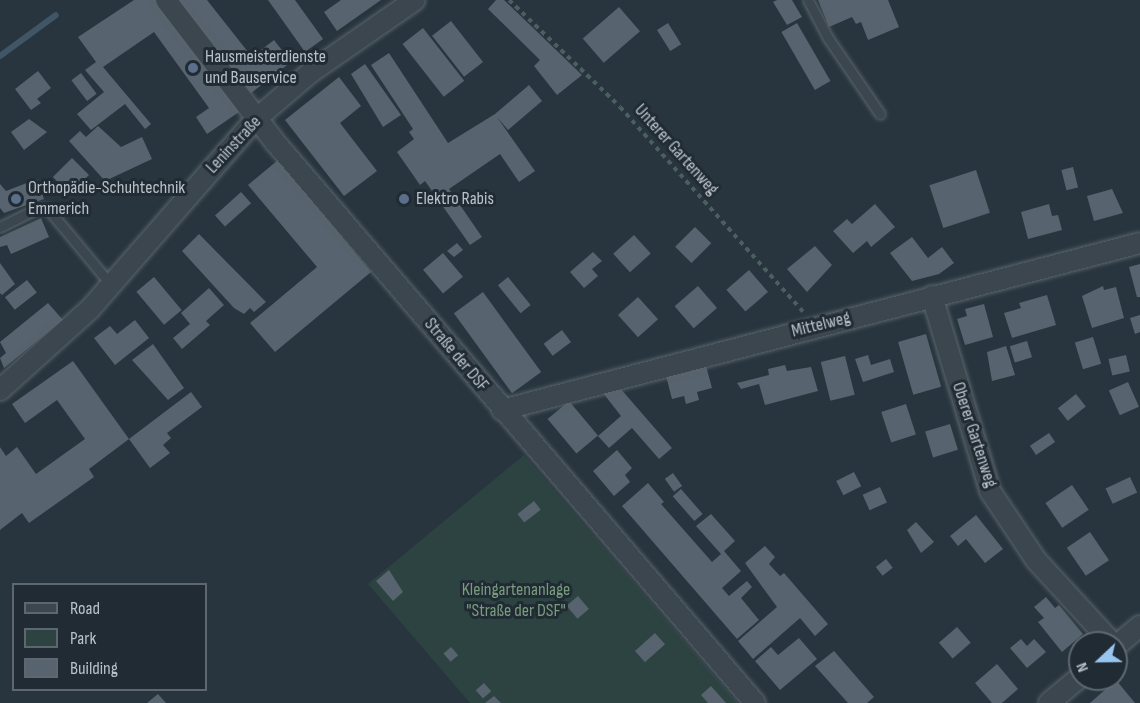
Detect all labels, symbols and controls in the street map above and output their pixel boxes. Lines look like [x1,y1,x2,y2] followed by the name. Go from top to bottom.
[205,47,326,90] place label: Hausmeisterdienste und Bauservice
[186,61,200,75] marker: Hausmeisterdienste und Bauservice
[629,100,723,200] street label: Unterer Gartenweg
[202,112,266,178] street label: Leninstraße
[28,178,185,220] place label: Orthopädie-Schuhtechnik Emmerich
[416,188,494,210] place label: Elektro Rabis
[9,192,23,206] marker: Orthopädie-Schuhtechnik Emmerich
[397,192,411,206] marker: Elektro Rabis
[789,307,853,343] street label: Mittelweg
[419,314,493,396] street label: Straße der DSF
[947,380,1001,490] street label: Oberer Gartenweg
[462,580,570,622] park label: Kleingartenanlage "Straße der DSF"
[12,583,207,691] legend
[70,598,100,619] text: Road
[70,628,96,649] text: Park
[1068,631,1128,691] north arrow
[70,658,118,679] text: Building
[1072,660,1093,675] text: N

